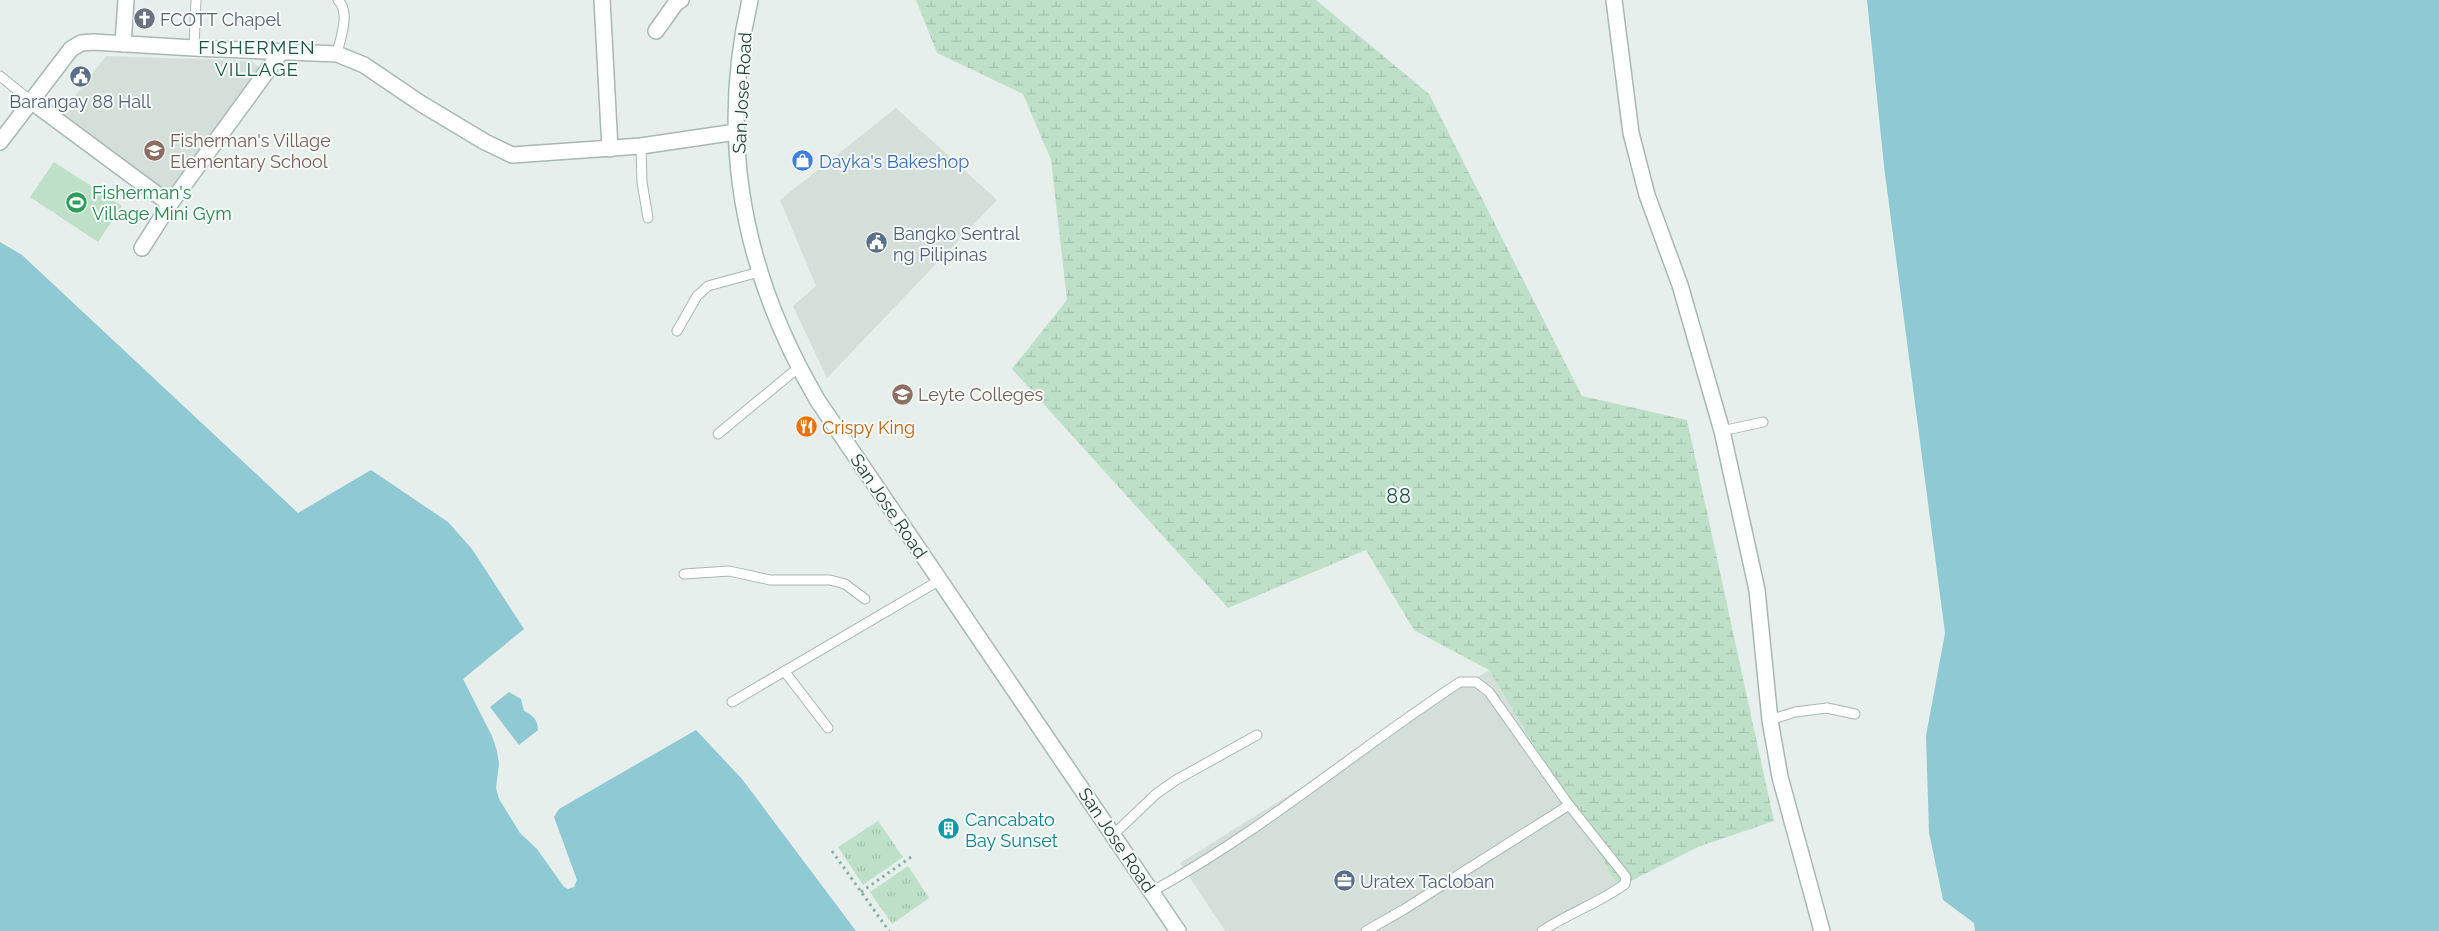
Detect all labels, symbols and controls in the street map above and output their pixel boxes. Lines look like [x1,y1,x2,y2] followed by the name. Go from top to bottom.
[132,7,156,31] church icon: FCOTT Chapel
[160,9,281,30] place label: FCOTT Chapel
[728,32,756,154] street label: San Jose Road
[198,36,316,80] district label: FISHERMEN VILLAGE
[68,64,92,88] public building icon: Barangay 88 Hall
[9,91,151,112] place label: Barangay 88 Hall
[170,130,331,172] place label: Fisherman's Village Elementary School
[142,138,166,162] school or university icon: Fisherman's Village Elementary School
[791,149,815,173] shop icon: Dayka's Bakeshop
[819,151,969,172] place label: Dayka's Bakeshop
[92,182,232,224] place label: Fisherman's Village Mini Gym
[64,190,88,214] sports icon: Fisherman's Village Mini Gym
[893,223,1020,265] place label: Bangko Sentral ng Pilipinas
[865,231,889,255] public building icon: Bangko Sentral ng Pilipinas
[890,382,914,406] school or university icon: Leyte Colleges
[918,384,1043,405] place label: Leyte Colleges
[794,415,818,439] restaurant icon: Crispy King
[822,417,915,438] place label: Crispy King
[846,450,932,562] street label: San Jose Road
[1386,484,1412,508] district label: 88
[1074,784,1160,896] street label: San Jose Road
[965,809,1058,851] place label: Cancabato Bay Sunset
[937,817,961,841] building icon: Cancabato Bay Sunset
[1332,869,1356,893] office icon: Uratex Tacloban
[1360,871,1495,892] place label: Uratex Tacloban

